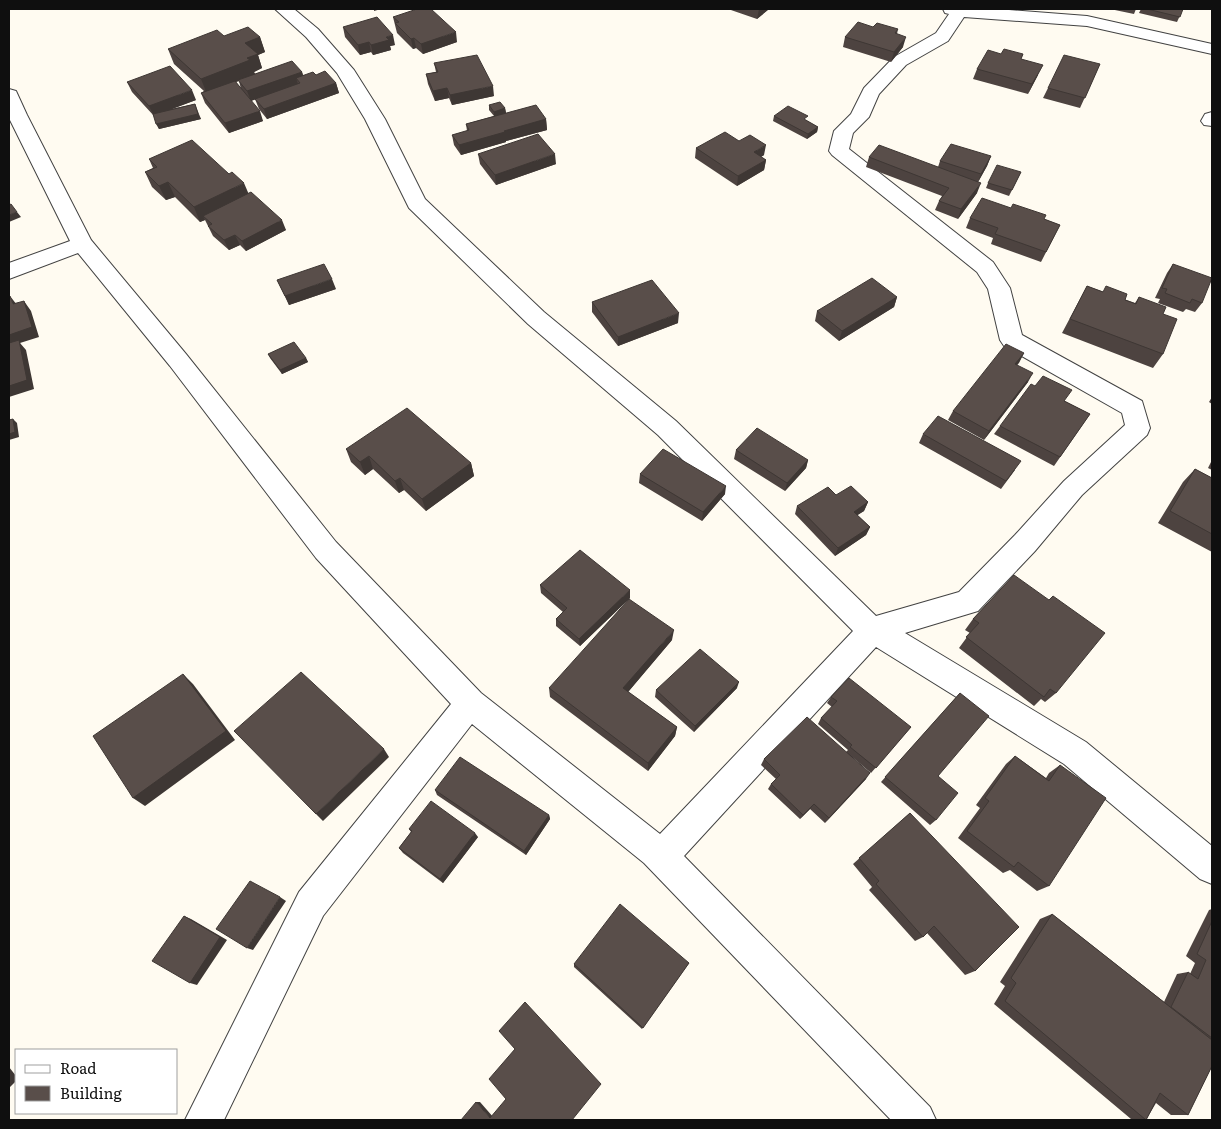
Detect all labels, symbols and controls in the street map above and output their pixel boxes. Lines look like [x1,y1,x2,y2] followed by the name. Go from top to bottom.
[15,1049,178,1114] legend
[60,1056,96,1079] text: Road
[60,1081,122,1104] text: Building

